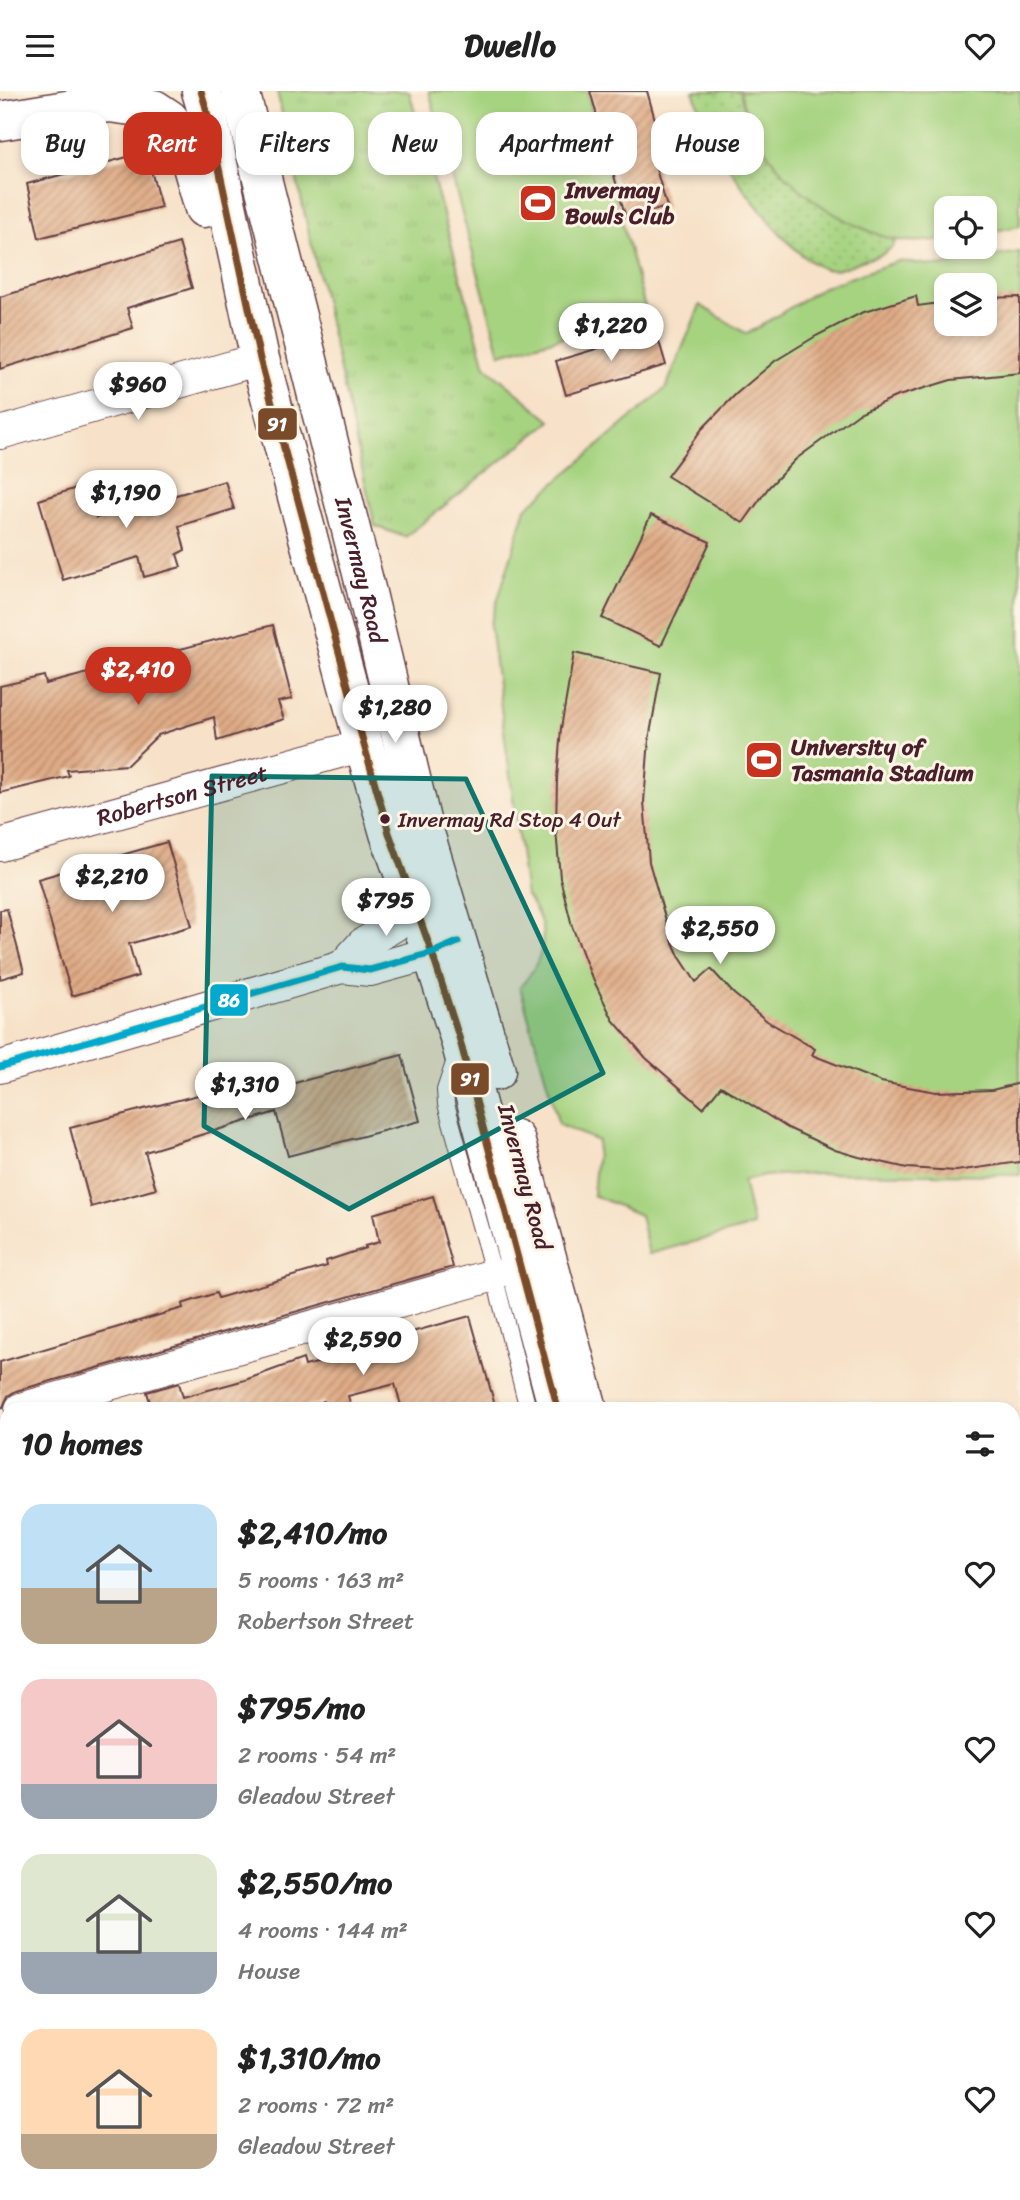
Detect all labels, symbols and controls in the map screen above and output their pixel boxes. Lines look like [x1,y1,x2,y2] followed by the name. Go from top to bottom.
[464,17,556,74] text: Dwello
[21,27,59,65] icon: menu
[961,27,999,65] icon: heart
[21,112,109,175] chip: Buy
[123,112,222,175] chip: Rent
[236,112,354,175] chip: Filters
[368,112,462,175] chip: New
[476,112,637,175] chip: Apartment
[651,112,764,175] chip: House
[564,170,675,237] place label: Invermay Bowls Club
[517,182,559,224] sports icon: Invermay Bowls Club
[934,196,997,336] map controls
[934,196,997,259] button: locate
[934,273,997,336] button: layers
[554,303,668,363] pin: $1,220
[575,305,647,346] text: $1,220
[97,363,179,422] pin: $960
[109,364,167,405] text: $960
[257,407,298,441] line badge: 91
[267,408,287,441] text: 91
[69,471,183,530] pin: $1,190
[91,472,161,513] text: $1,190
[322,491,399,649] street label: Invermay Road
[81,647,195,707] pin: $2,410
[101,649,175,690] text: $2,410
[338,685,452,745] pin: $1,280
[358,687,432,728] text: $1,280
[791,727,974,794] place label: University of Tasmania Stadium
[743,739,785,781] sports icon: University of Tasmania Stadium
[92,752,273,839] street label: Robertson Street
[397,801,622,839] place label: Invermay Rd Stop 4 Out
[378,812,392,826] marker: Invermay Rd Stop 4 Out
[55,855,169,914] pin: $2,210
[76,856,148,897] text: $2,210
[345,879,427,938] pin: $795
[358,880,414,921] text: $795
[663,907,777,966] pin: $2,550
[681,908,759,949] text: $2,550
[209,983,249,1017] line badge: 86
[217,984,240,1017] text: 86
[450,1062,490,1096] line badge: 91
[188,1063,302,1122] pin: $1,310
[460,1063,480,1096] text: 91
[211,1064,279,1105] text: $1,310
[485,1099,564,1256] street label: Invermay Road
[306,1317,420,1377] pin: $2,590
[324,1319,402,1360] text: $2,590
[21,1417,142,1471] text: 10 homes
[961,1425,999,1463] icon: filters
[238,1506,387,1560] text: $2,410/mo
[77,1532,161,1616] icon: home
[961,1555,999,1593] icon: heart
[238,1560,404,1601] text: 5 rooms · 163 m²
[238,1601,414,1642] text: Robertson Street
[238,1681,365,1735] text: $795/mo
[77,1707,161,1791] icon: home
[961,1730,999,1768] icon: heart
[238,1735,396,1776] text: 2 rooms · 54 m²
[238,1776,394,1817] text: Gleadow Street
[238,1856,392,1910] text: $2,550/mo
[77,1882,161,1966] icon: home
[961,1905,999,1943] icon: heart
[238,1910,408,1951] text: 4 rooms · 144 m²
[238,1951,300,1992] text: House
[238,2031,381,2085] text: $1,310/mo
[77,2057,161,2141] icon: home
[961,2080,999,2118] icon: heart
[238,2085,394,2126] text: 2 rooms · 72 m²
[238,2126,394,2167] text: Gleadow Street

